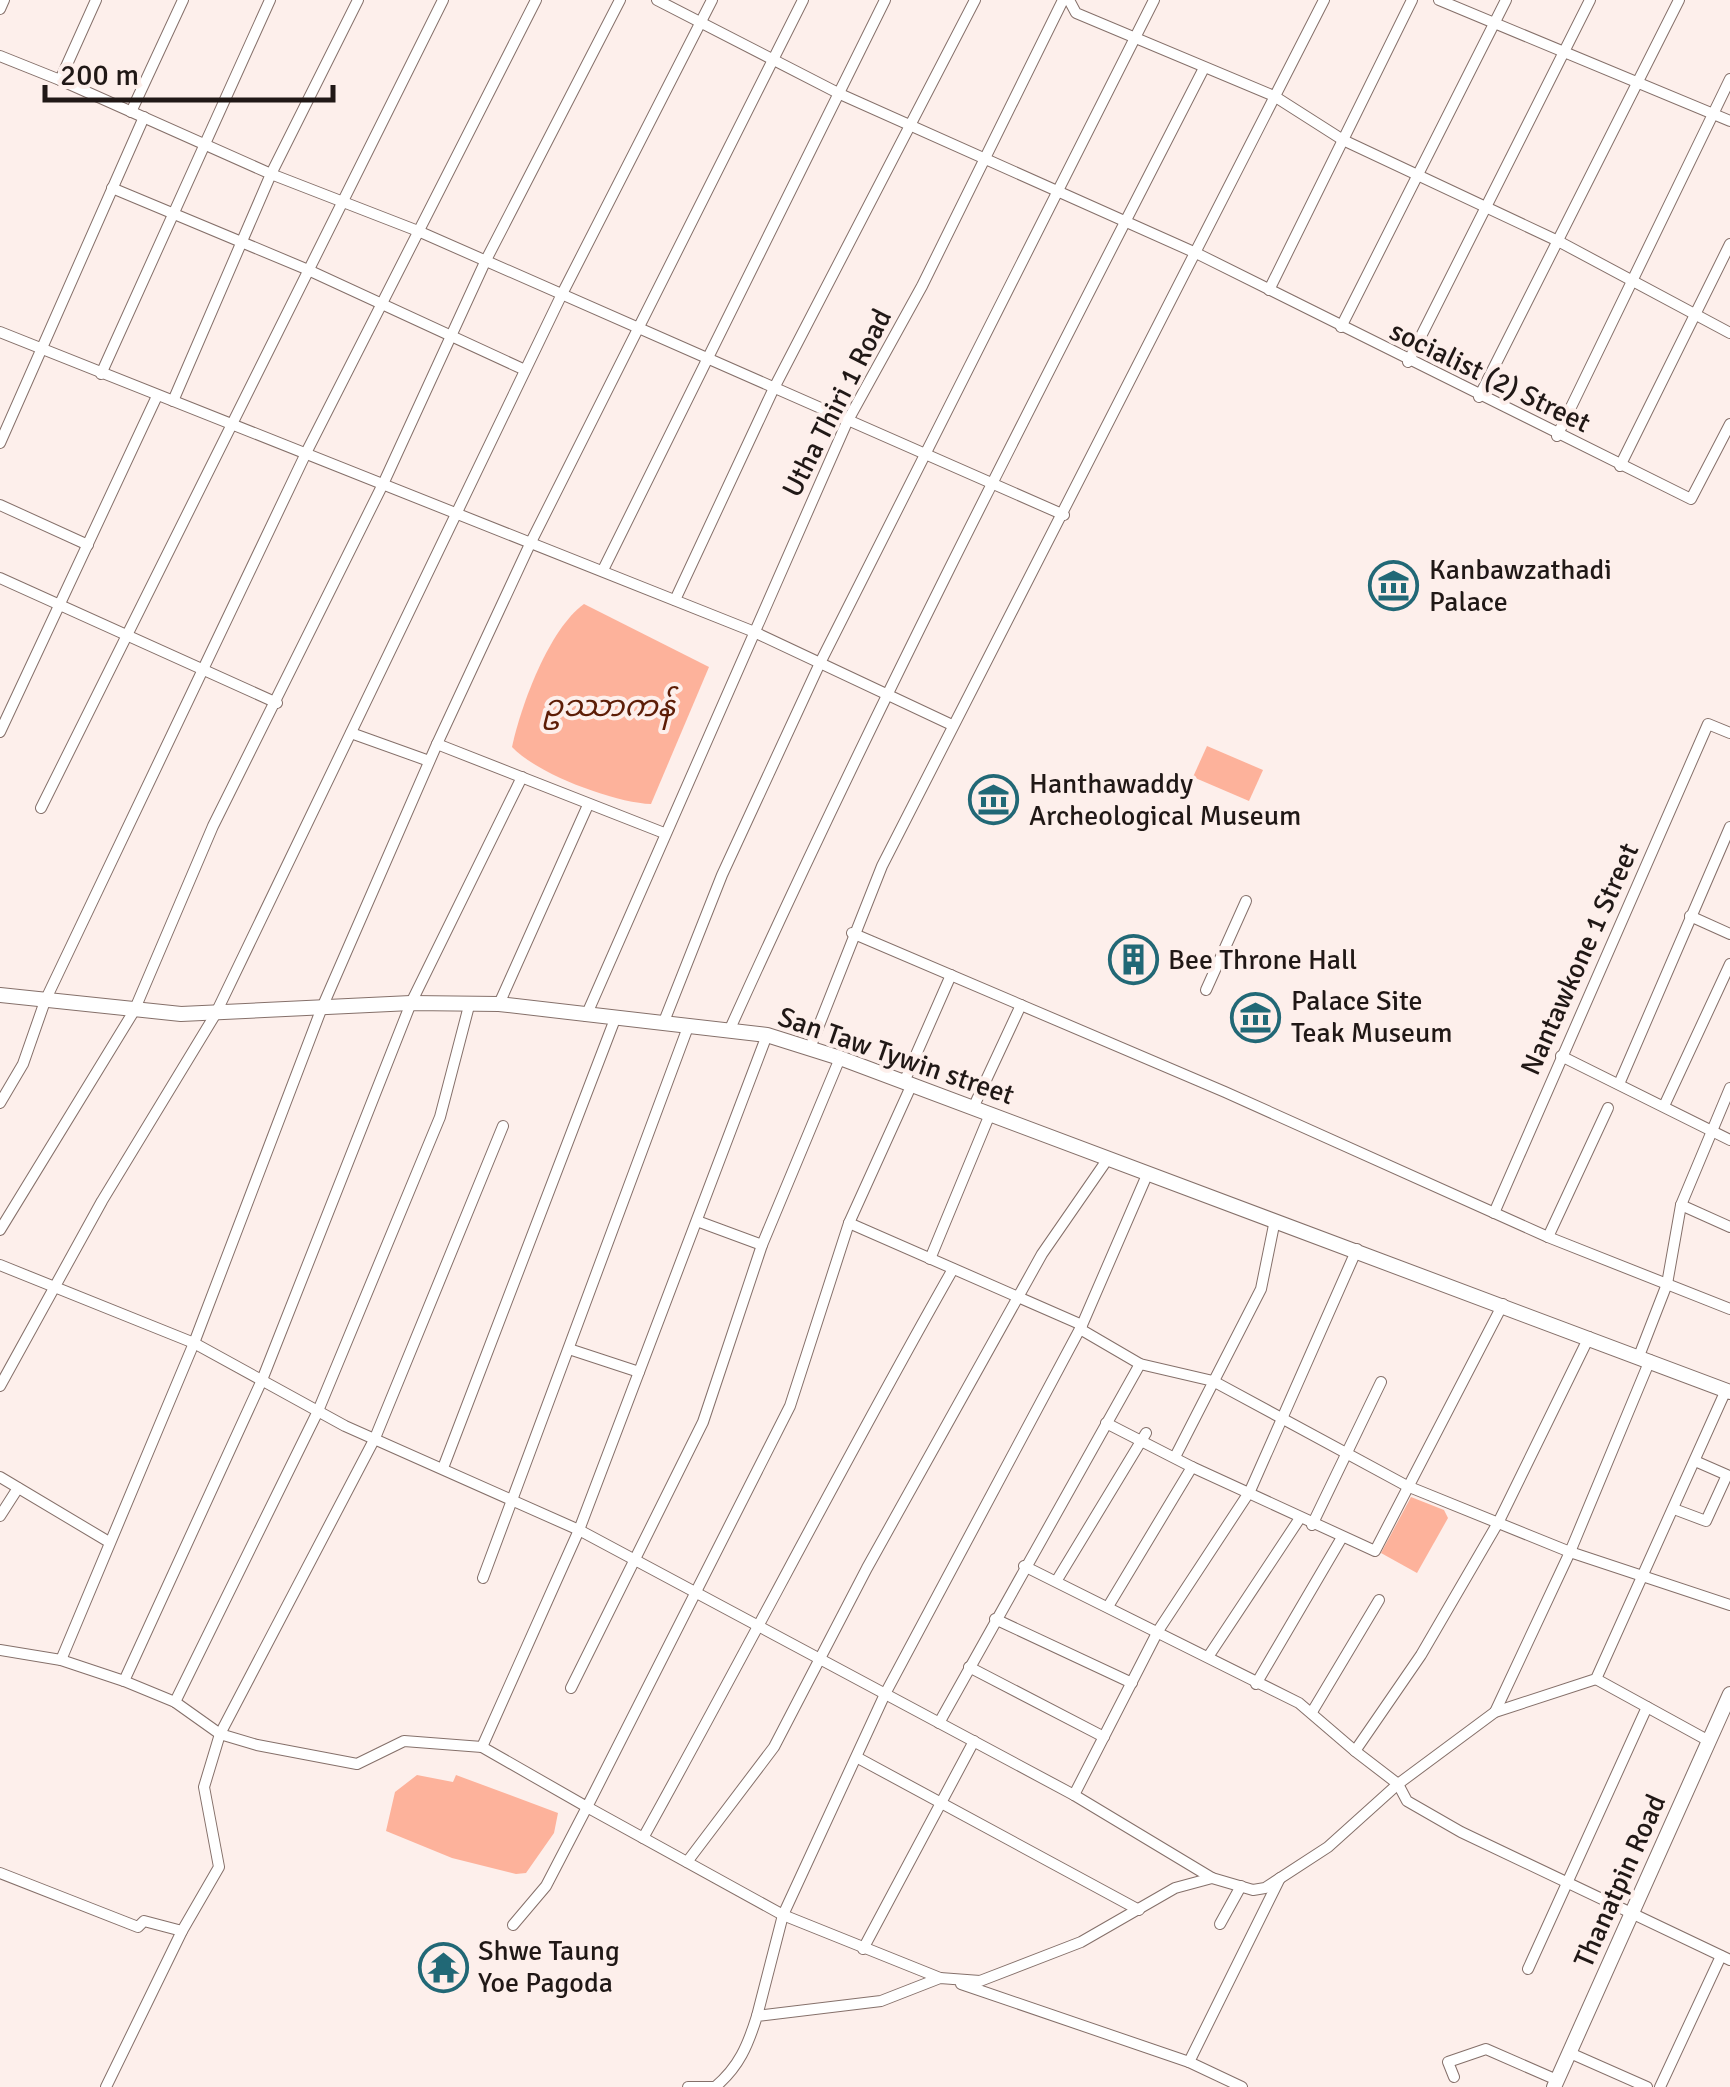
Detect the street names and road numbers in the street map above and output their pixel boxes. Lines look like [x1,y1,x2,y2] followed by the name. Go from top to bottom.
[775,303,899,503] street label: Utha Thiri 1 Road
[1384,314,1596,440] street label: socialist (2) Street
[1514,838,1646,1080] street label: Nantawkone 1 Street
[774,1000,1019,1112] street label: San Taw Tywin street
[1567,1789,1673,1973] street label: Thanatpin Road

